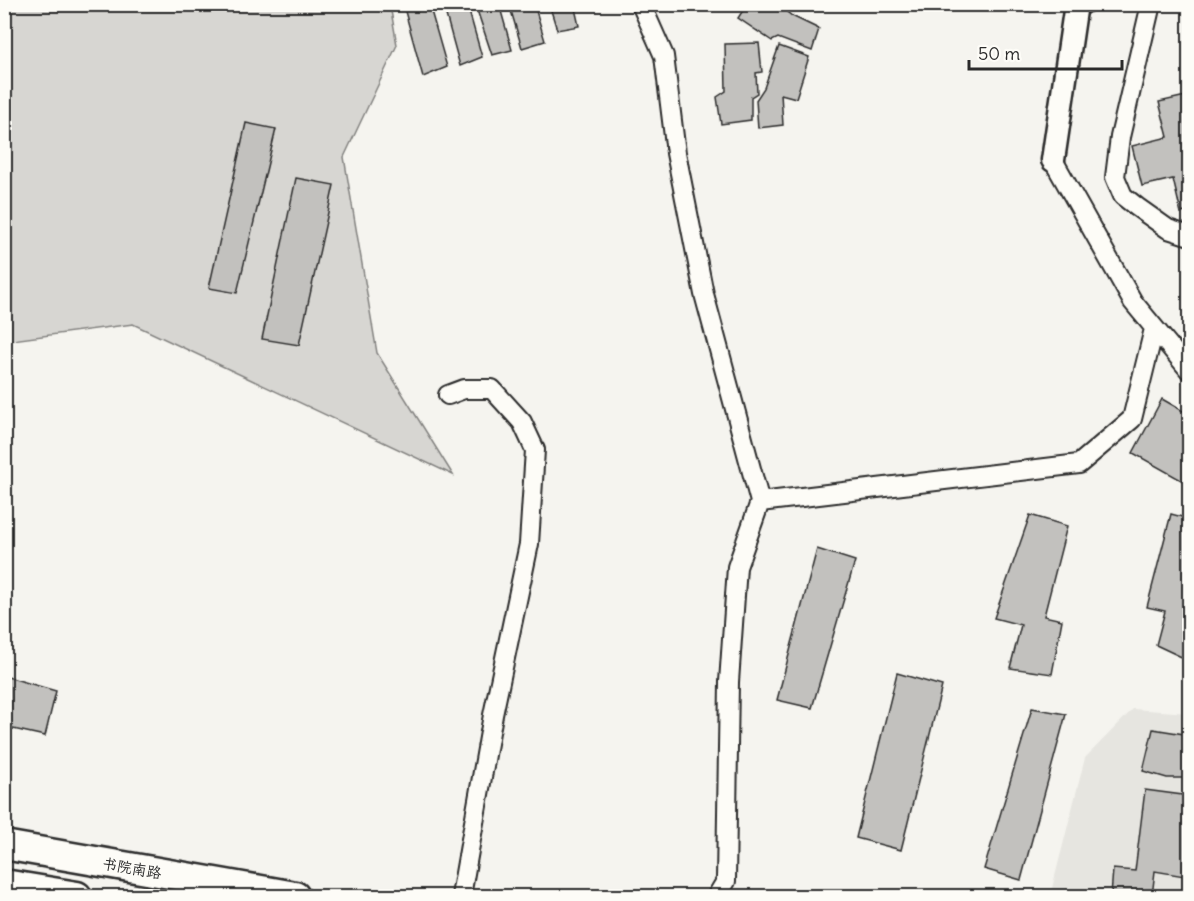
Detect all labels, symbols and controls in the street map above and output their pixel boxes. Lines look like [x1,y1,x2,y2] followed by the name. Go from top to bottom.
[969,33,1122,71] scale bar
[978,42,1020,65] text: 50 m
[101,853,163,883] street label: 书院南路

